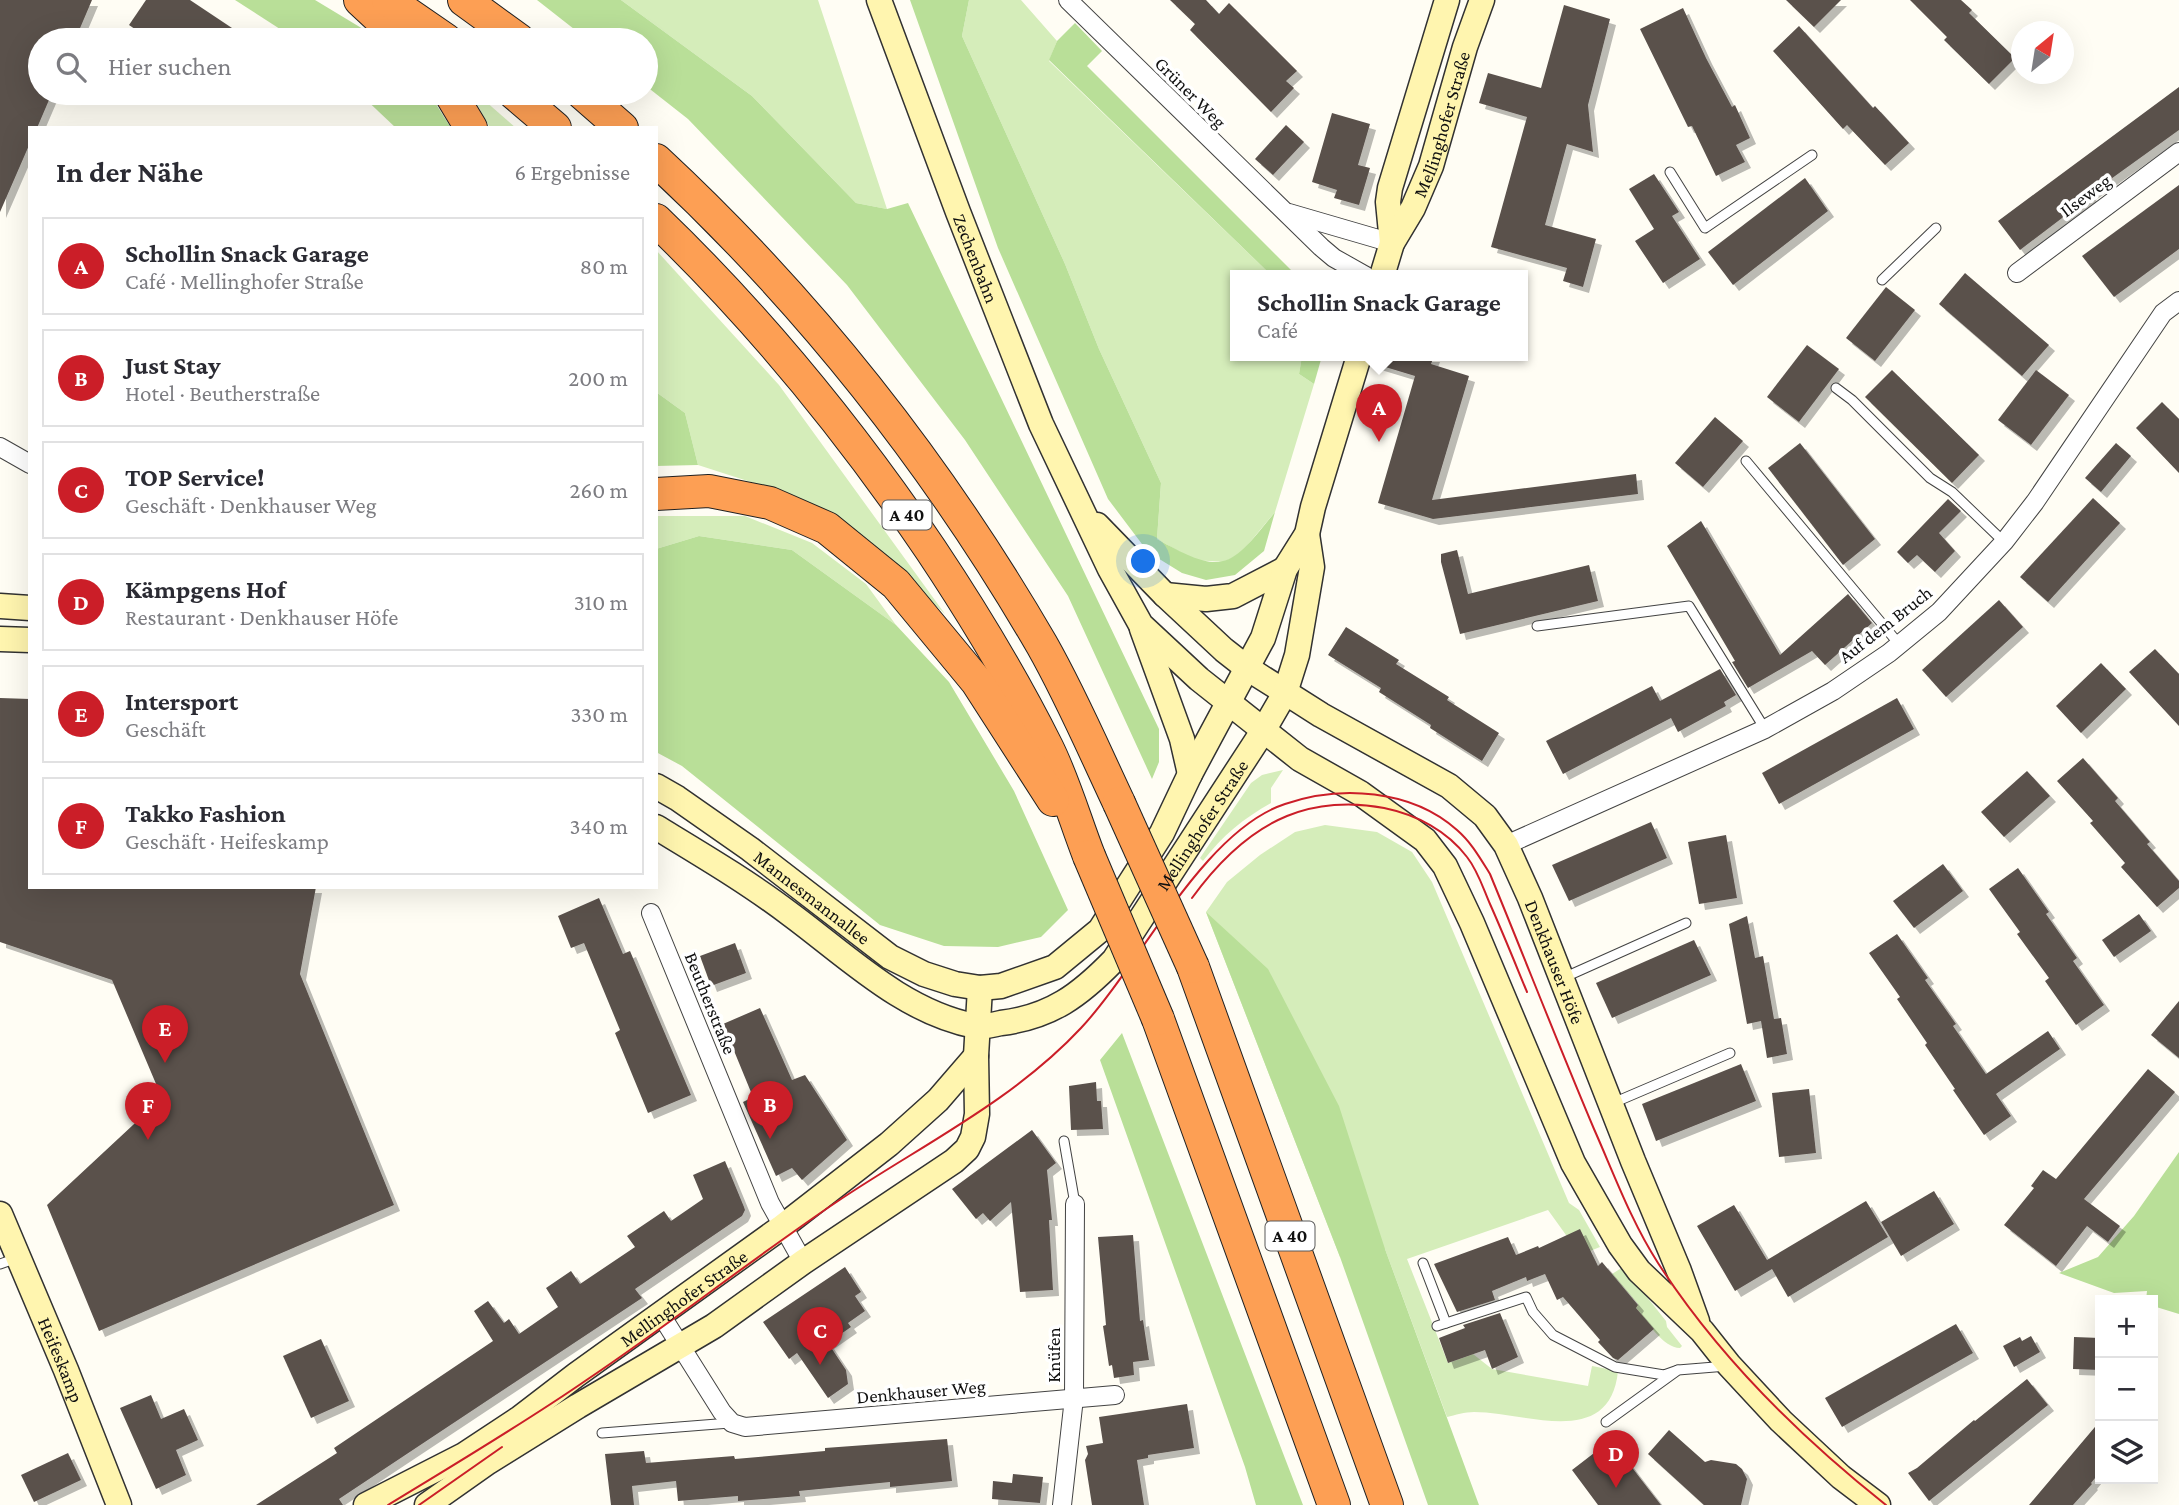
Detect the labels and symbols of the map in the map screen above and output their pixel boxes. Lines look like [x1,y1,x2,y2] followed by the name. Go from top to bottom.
[2011,21,2074,84] north arrow
[1409,49,1474,201] street label: Mellinghofer Straße
[1151,52,1231,132] street label: Grüner Weg
[2056,170,2115,221] street label: Ilseweg
[949,211,1003,306] street label: Zechenbahn
[1356,384,1402,442] pin: A
[883,500,932,530] road number: A 40
[1126,544,1160,578] your location
[1835,582,1936,667] street label: Auf dem Bruch
[1152,756,1252,895] street label: Mellinghofer Straße
[750,846,874,949] street label: Mannesmannallee
[1521,897,1588,1027] street label: Denkhauser Höfe
[681,949,741,1057] street label: Beutherstraße
[142,1005,188,1063] pin: E
[747,1081,793,1139] pin: B
[125,1082,171,1140] pin: F
[1266,1222,1314,1251] road number: A 40
[616,1245,751,1351] street label: Mellinghofer Straße
[797,1307,843,1365] pin: C
[34,1314,88,1405] street label: Heifeskamp
[1043,1327,1064,1383] street label: Knüfen
[856,1375,987,1408] street label: Denkhauser Weg
[1593,1430,1639,1488] pin: D

